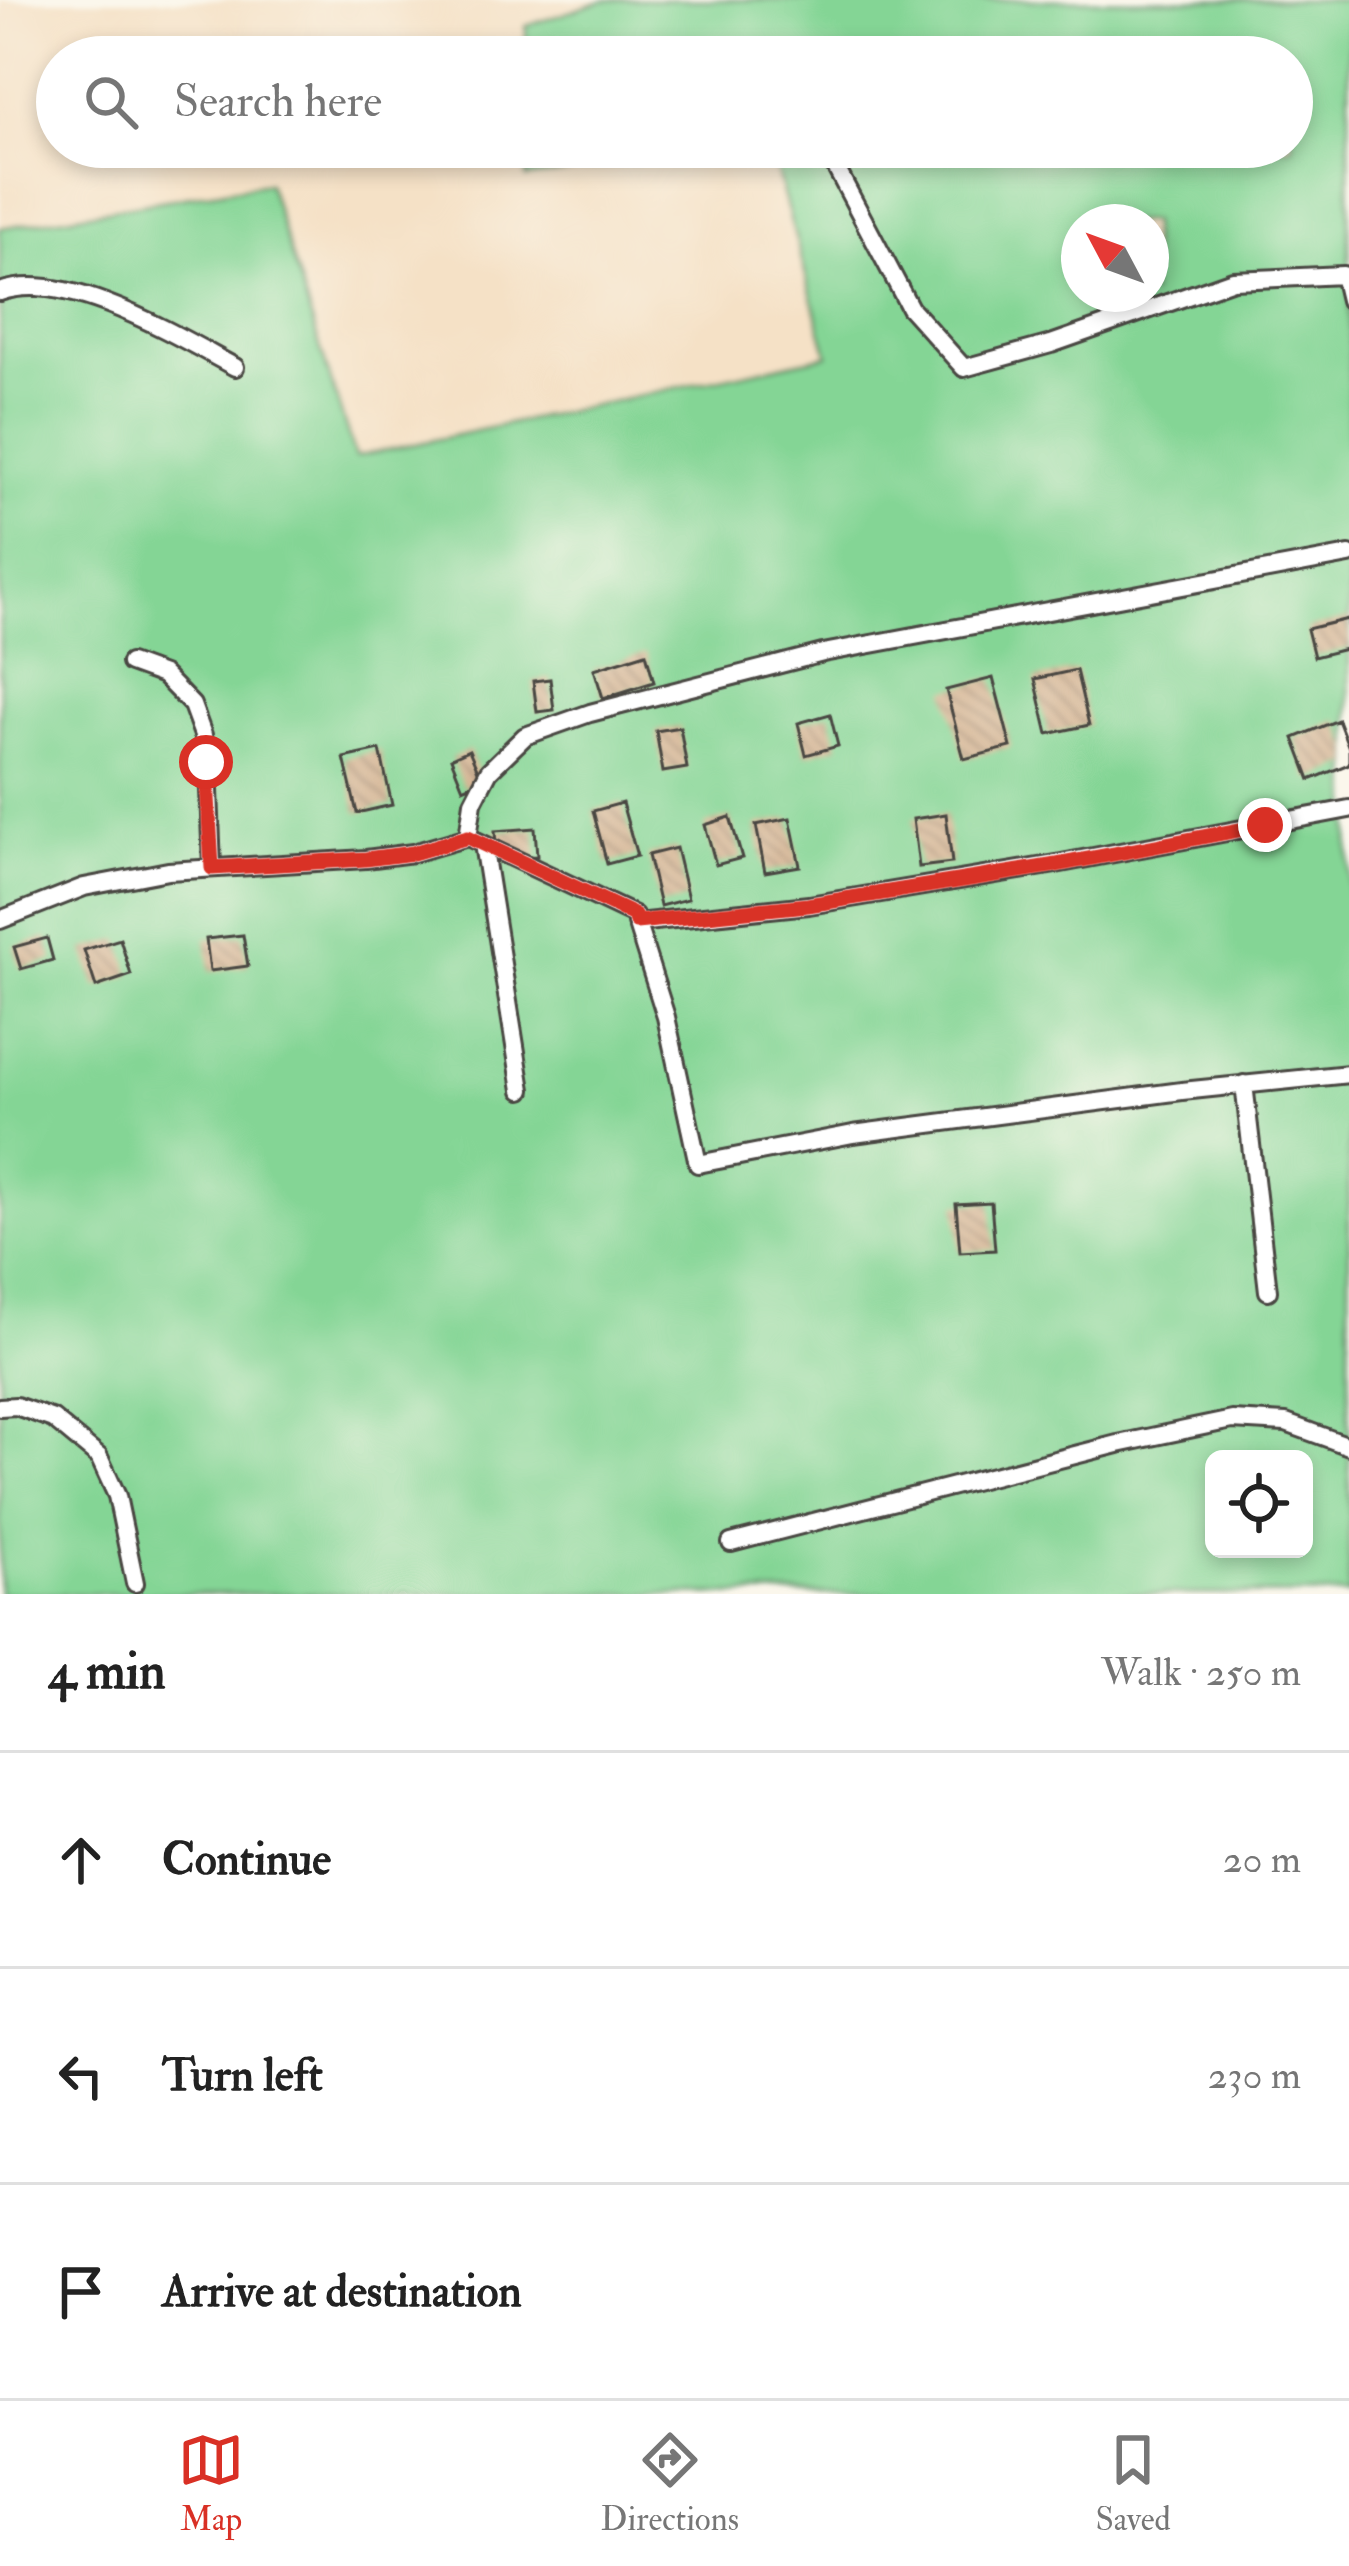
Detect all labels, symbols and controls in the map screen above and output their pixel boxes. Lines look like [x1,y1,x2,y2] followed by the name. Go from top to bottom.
[36,36,1313,168] search box
[78,69,144,135] icon: search
[174,74,382,130] text: Search here
[1061,204,1169,312] north arrow
[179,735,233,789] route start
[1238,798,1292,852] route end
[1205,1450,1313,1558] map controls
[1205,1450,1313,1558] button: locate
[48,1640,166,1704] text: 4 min
[1101,1648,1301,1697] text: Walk · 250 m
[48,1827,114,1893] icon: ahead
[162,1832,331,1888] text: Continue
[1223,1835,1301,1884] text: 20 m
[48,2043,114,2109] icon: left
[162,2048,323,2104] text: Turn left
[1208,2051,1301,2100] text: 230 m
[48,2259,114,2325] icon: arrive
[162,2264,522,2320] text: Arrive at destination
[178,2427,244,2540] tab: Map
[601,2427,739,2540] tab: Directions
[1095,2427,1171,2540] tab: Saved

